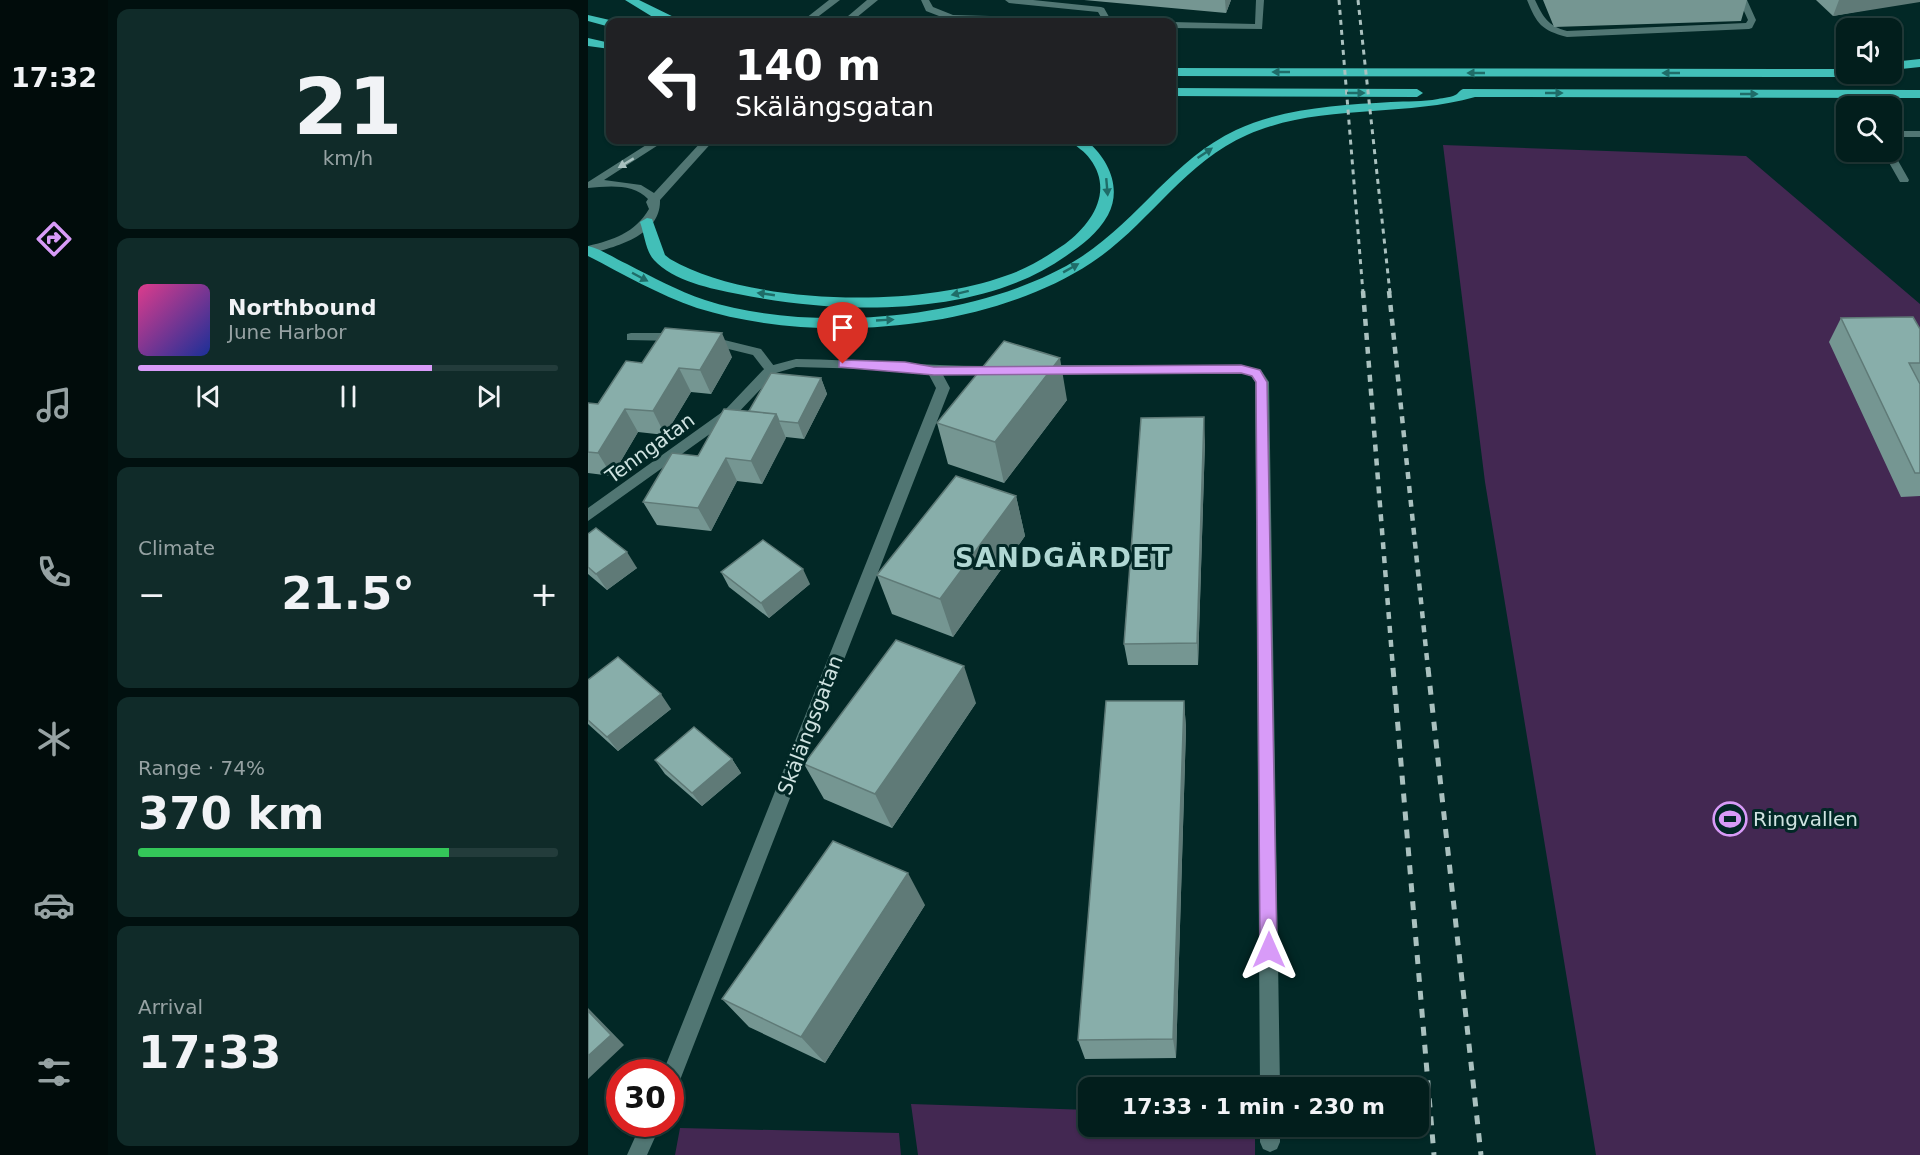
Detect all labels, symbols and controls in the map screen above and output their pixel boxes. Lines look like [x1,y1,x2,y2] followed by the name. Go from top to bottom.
[1836,18,1902,162] map controls
[1836,18,1902,84] button: sound
[735,41,881,90] text: 140 m
[636,42,714,120] icon: left
[11,62,97,93] text: 17:32
[294,62,402,152] text: 21
[1271,67,1290,77] one-way arrow
[1466,68,1485,78] one-way arrow
[1661,68,1680,78] one-way arrow
[1346,88,1365,98] one-way arrow
[1545,89,1564,98] one-way arrow
[1740,89,1759,99] one-way arrow
[735,91,934,122] text: Skälängsgatan
[1836,96,1902,162] button: search
[323,146,373,170] text: km/h
[1196,147,1212,159] one-way arrow
[618,157,634,168] one-way arrow
[1102,178,1112,197] one-way arrow
[33,218,75,260] icon: directions
[1063,263,1080,273] one-way arrow
[632,272,649,282] one-way arrow
[951,288,969,298] one-way arrow
[756,290,775,299] one-way arrow
[228,295,377,320] text: Northbound
[817,302,868,364] pin
[826,311,859,344] icon: arrive
[876,316,895,325] one-way arrow
[228,320,347,344] text: June Harbor
[192,380,225,413] icon: previous
[332,380,365,413] icon: pause
[472,380,505,413] icon: next
[33,384,75,426] icon: music
[600,408,699,489] street label: Tenngatan
[138,536,215,560] text: Climate
[955,542,1171,573] district label: SANDGÄRDET
[33,551,75,593] icon: phone
[281,567,415,620] text: 21.5°
[138,575,166,614] text: −
[530,575,558,614] text: +
[772,652,848,798] street label: Skälängsgatan
[33,718,75,760] icon: climate
[138,756,265,780] text: Range · 74%
[138,787,324,840] text: 370 km
[1712,801,1748,837] sports icon: Ringvallen
[1753,807,1858,831] place label: Ringvallen
[33,884,75,926] icon: car
[1237,918,1301,982] position arrow
[138,995,203,1019] text: Arrival
[138,1026,281,1079] text: 17:33
[33,1051,75,1093] icon: filters
[606,1059,684,1137] speed limit sign: 30
[1122,1094,1385,1119] text: 17:33 · 1 min · 230 m

